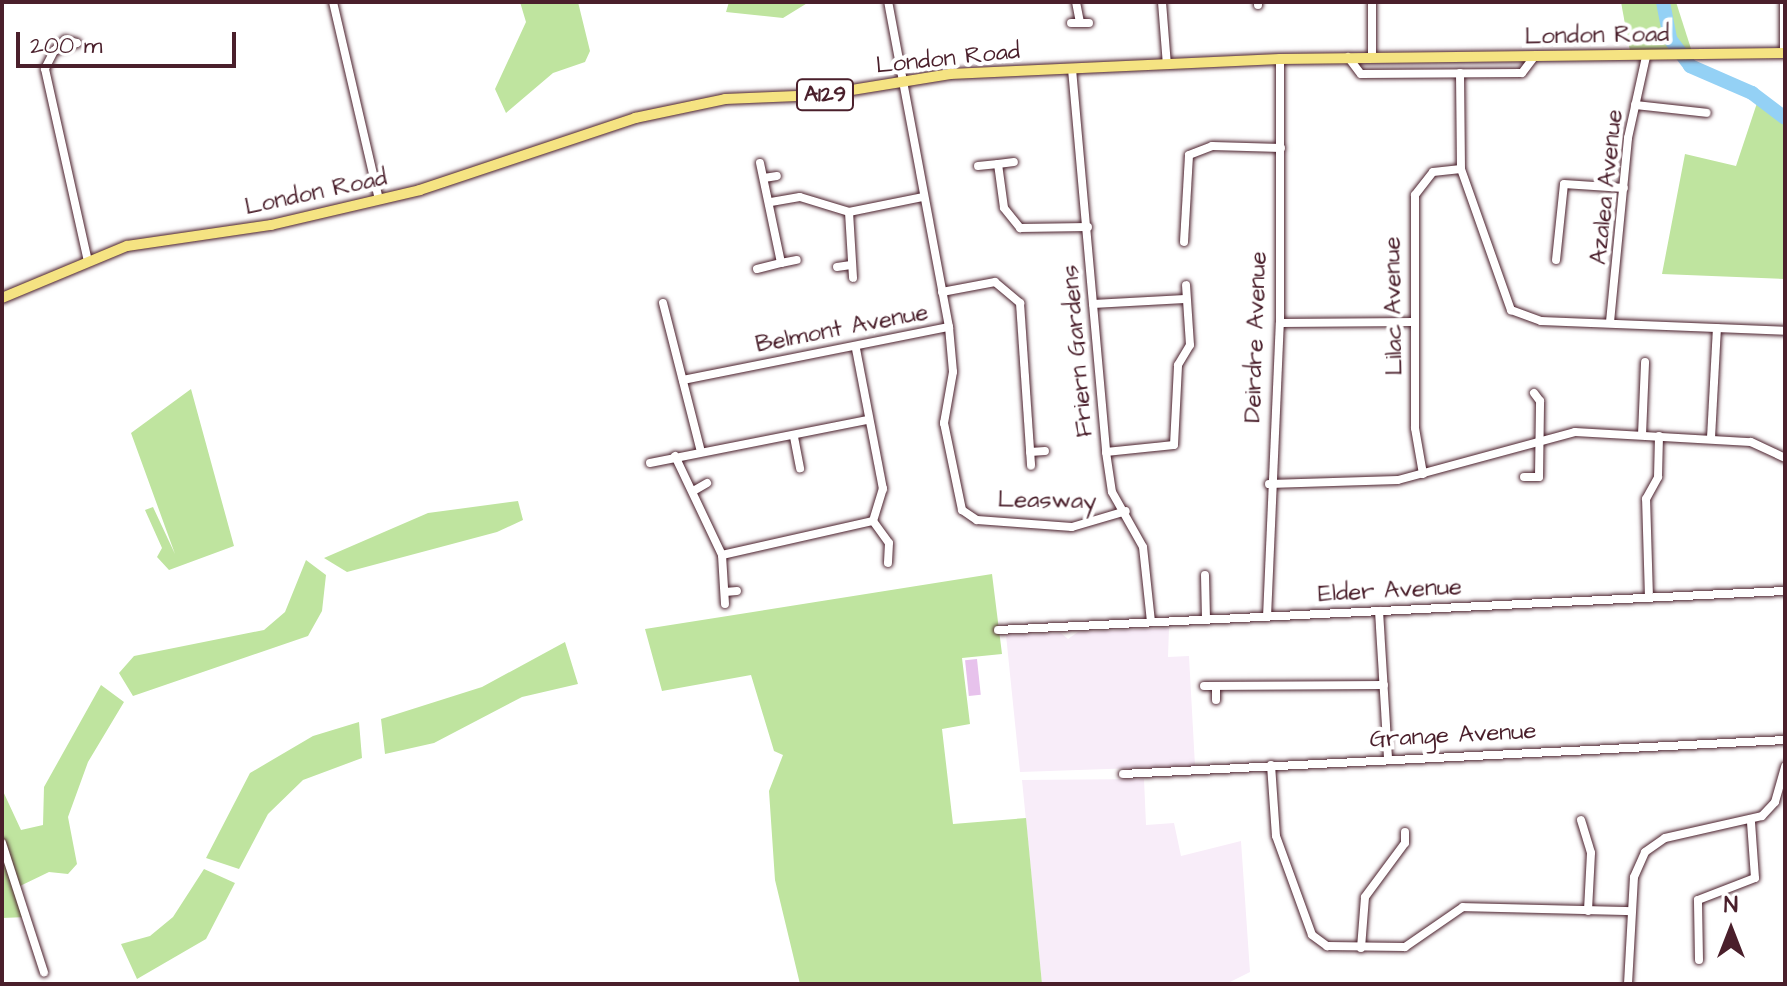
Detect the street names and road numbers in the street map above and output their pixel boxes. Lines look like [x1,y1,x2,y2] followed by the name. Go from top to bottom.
[1524,20,1670,52] street label: London Road
[875,37,1021,81] street label: London Road
[795,77,855,113] road number: A129
[1585,108,1629,266] street label: Azalea Avenue
[242,164,390,222] street label: London Road
[1378,236,1410,376] street label: Lilac Avenue
[1239,251,1273,423] street label: Deirdre Avenue
[1056,264,1100,438] street label: Friern Gardens
[753,298,931,360] street label: Belmont Avenue
[997,486,1097,516] street label: Leasway
[1317,573,1463,609] street label: Elder Avenue
[1369,717,1537,755] street label: Grange Avenue

